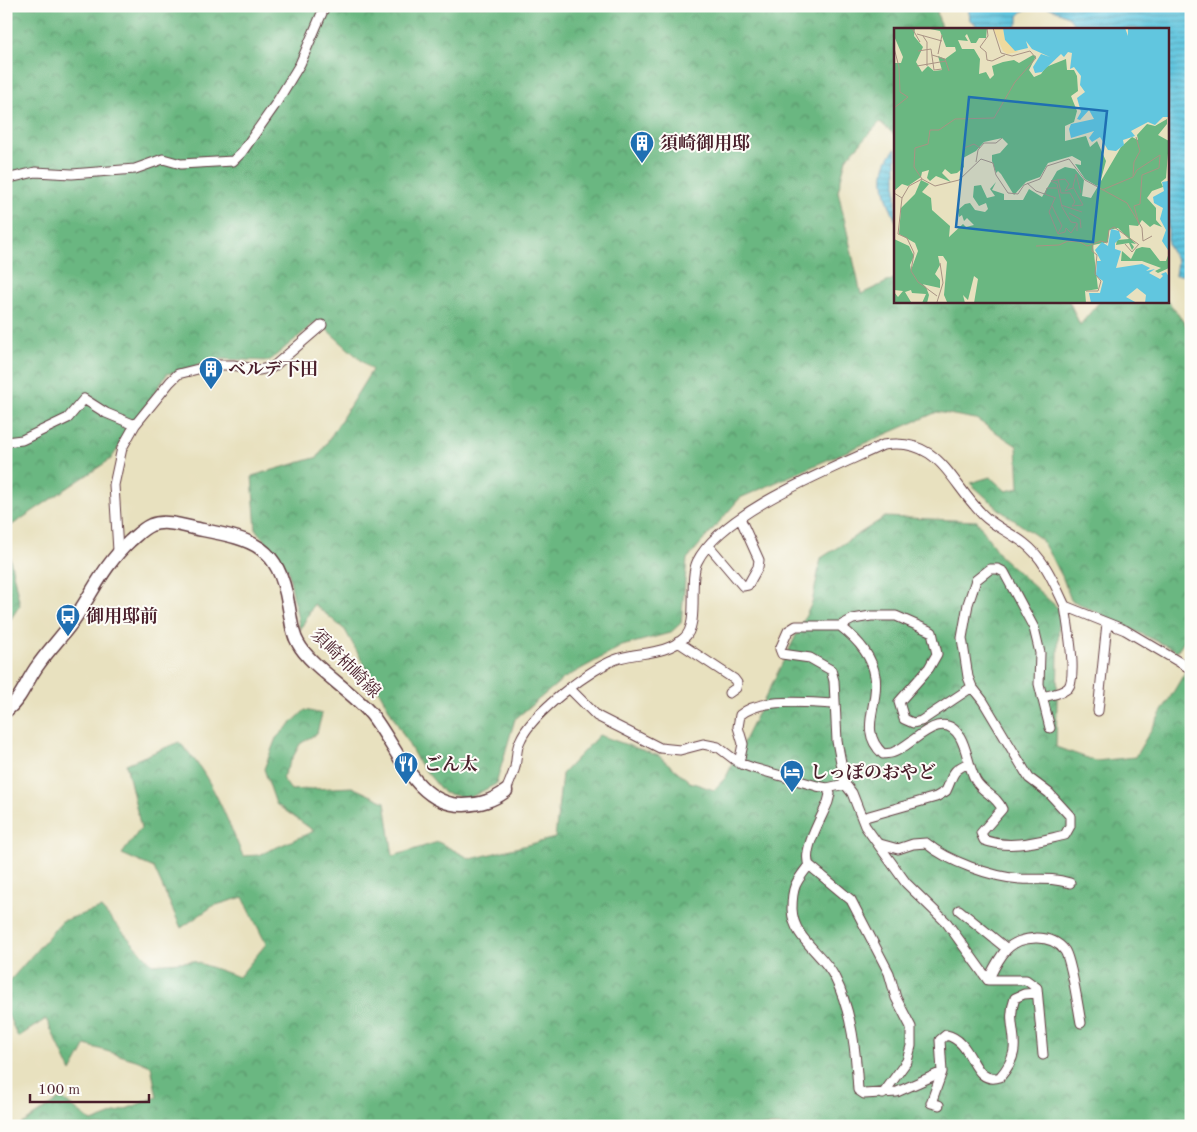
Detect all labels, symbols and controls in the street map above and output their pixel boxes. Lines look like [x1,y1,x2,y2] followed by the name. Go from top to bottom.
[894,28,1170,302] inset map
[629,130,655,164] building icon: 須崎御用邸
[660,133,750,153] place label: 須崎御用邸
[198,356,224,390] building icon: ベルデ下田
[228,359,318,379] place label: ベルデ下田
[55,603,81,637] bus stop icon: 御用邸前
[86,606,158,626] place label: 御用邸前
[307,624,385,702] street label: 須崎柿崎線
[393,751,419,785] restaurant icon: ごん太
[424,754,478,774] place label: ごん太
[779,759,805,793] hotel icon: しっぽのおやど
[810,763,936,782] place label: しっぽのおやど
[30,1072,149,1104] scale bar
[38,1083,80,1098] text: 100 m

